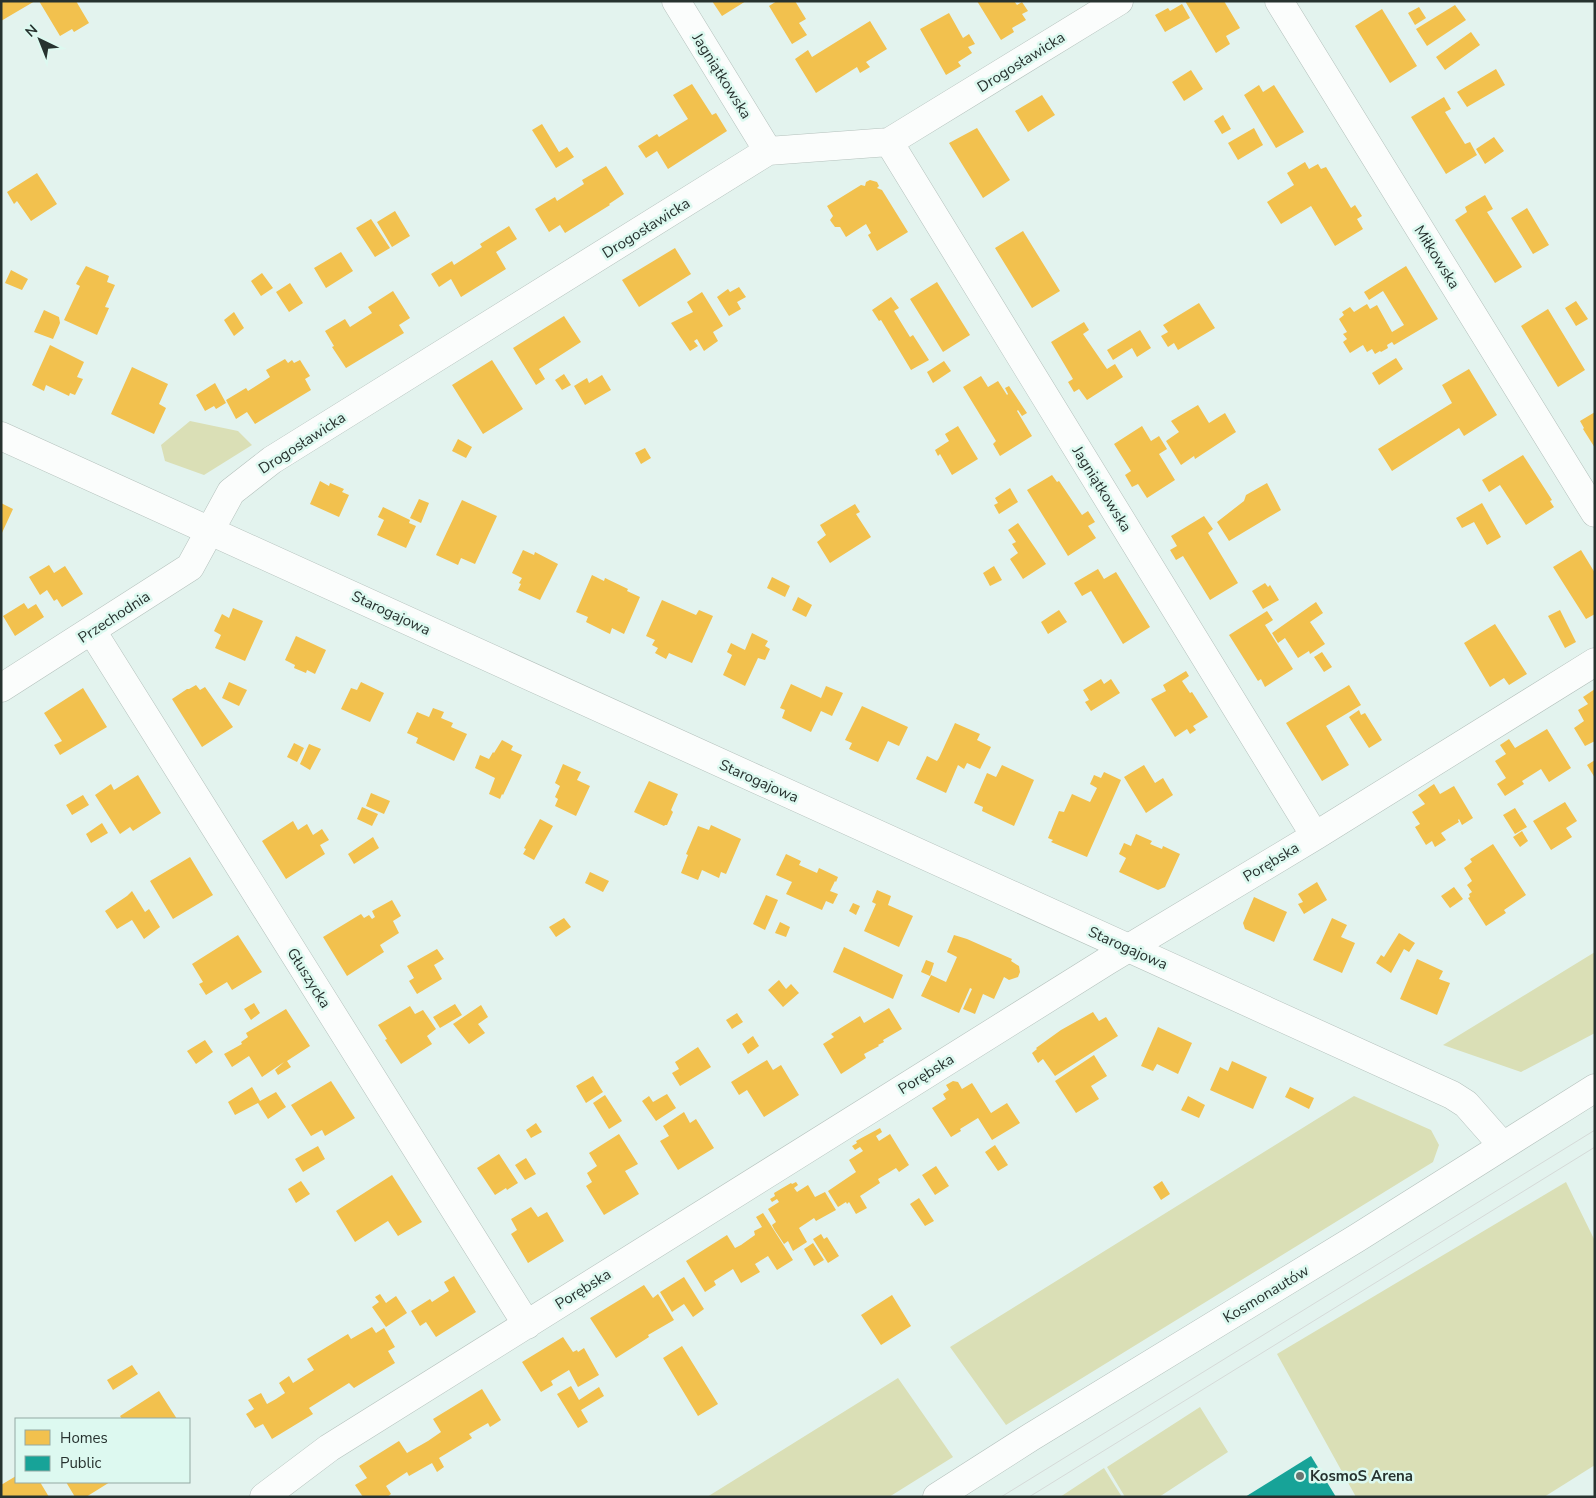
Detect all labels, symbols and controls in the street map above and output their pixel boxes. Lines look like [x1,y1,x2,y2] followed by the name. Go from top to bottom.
[15,15,65,65] north arrow
[21,20,42,41] text: N
[973,27,1069,97] street label: Drogosławicka
[687,29,756,123] street label: Jagniątkowska
[598,193,694,263] street label: Drogosławicka
[1410,221,1464,293] street label: Miłkowska
[255,407,349,479] street label: Drogosławicka
[1067,442,1136,536] street label: Jagniątkowska
[74,586,154,648] street label: Przechodnia
[348,586,434,640] street label: Starogajowa
[716,755,802,807] street label: Starogajowa
[1239,837,1303,887] street label: Porębska
[1085,922,1171,974] street label: Starogajowa
[283,944,335,1012] street label: Głuszycka
[894,1049,958,1099] street label: Porębska
[1219,1260,1313,1328] street label: Kosmonautów
[551,1264,615,1314] street label: Porębska
[15,1418,190,1483] legend
[60,1428,108,1448] text: Homes
[60,1453,101,1473] text: Public
[1310,1466,1413,1486] place label: KosmoS Arena
[1294,1470,1306,1482] marker: KosmoS Arena

